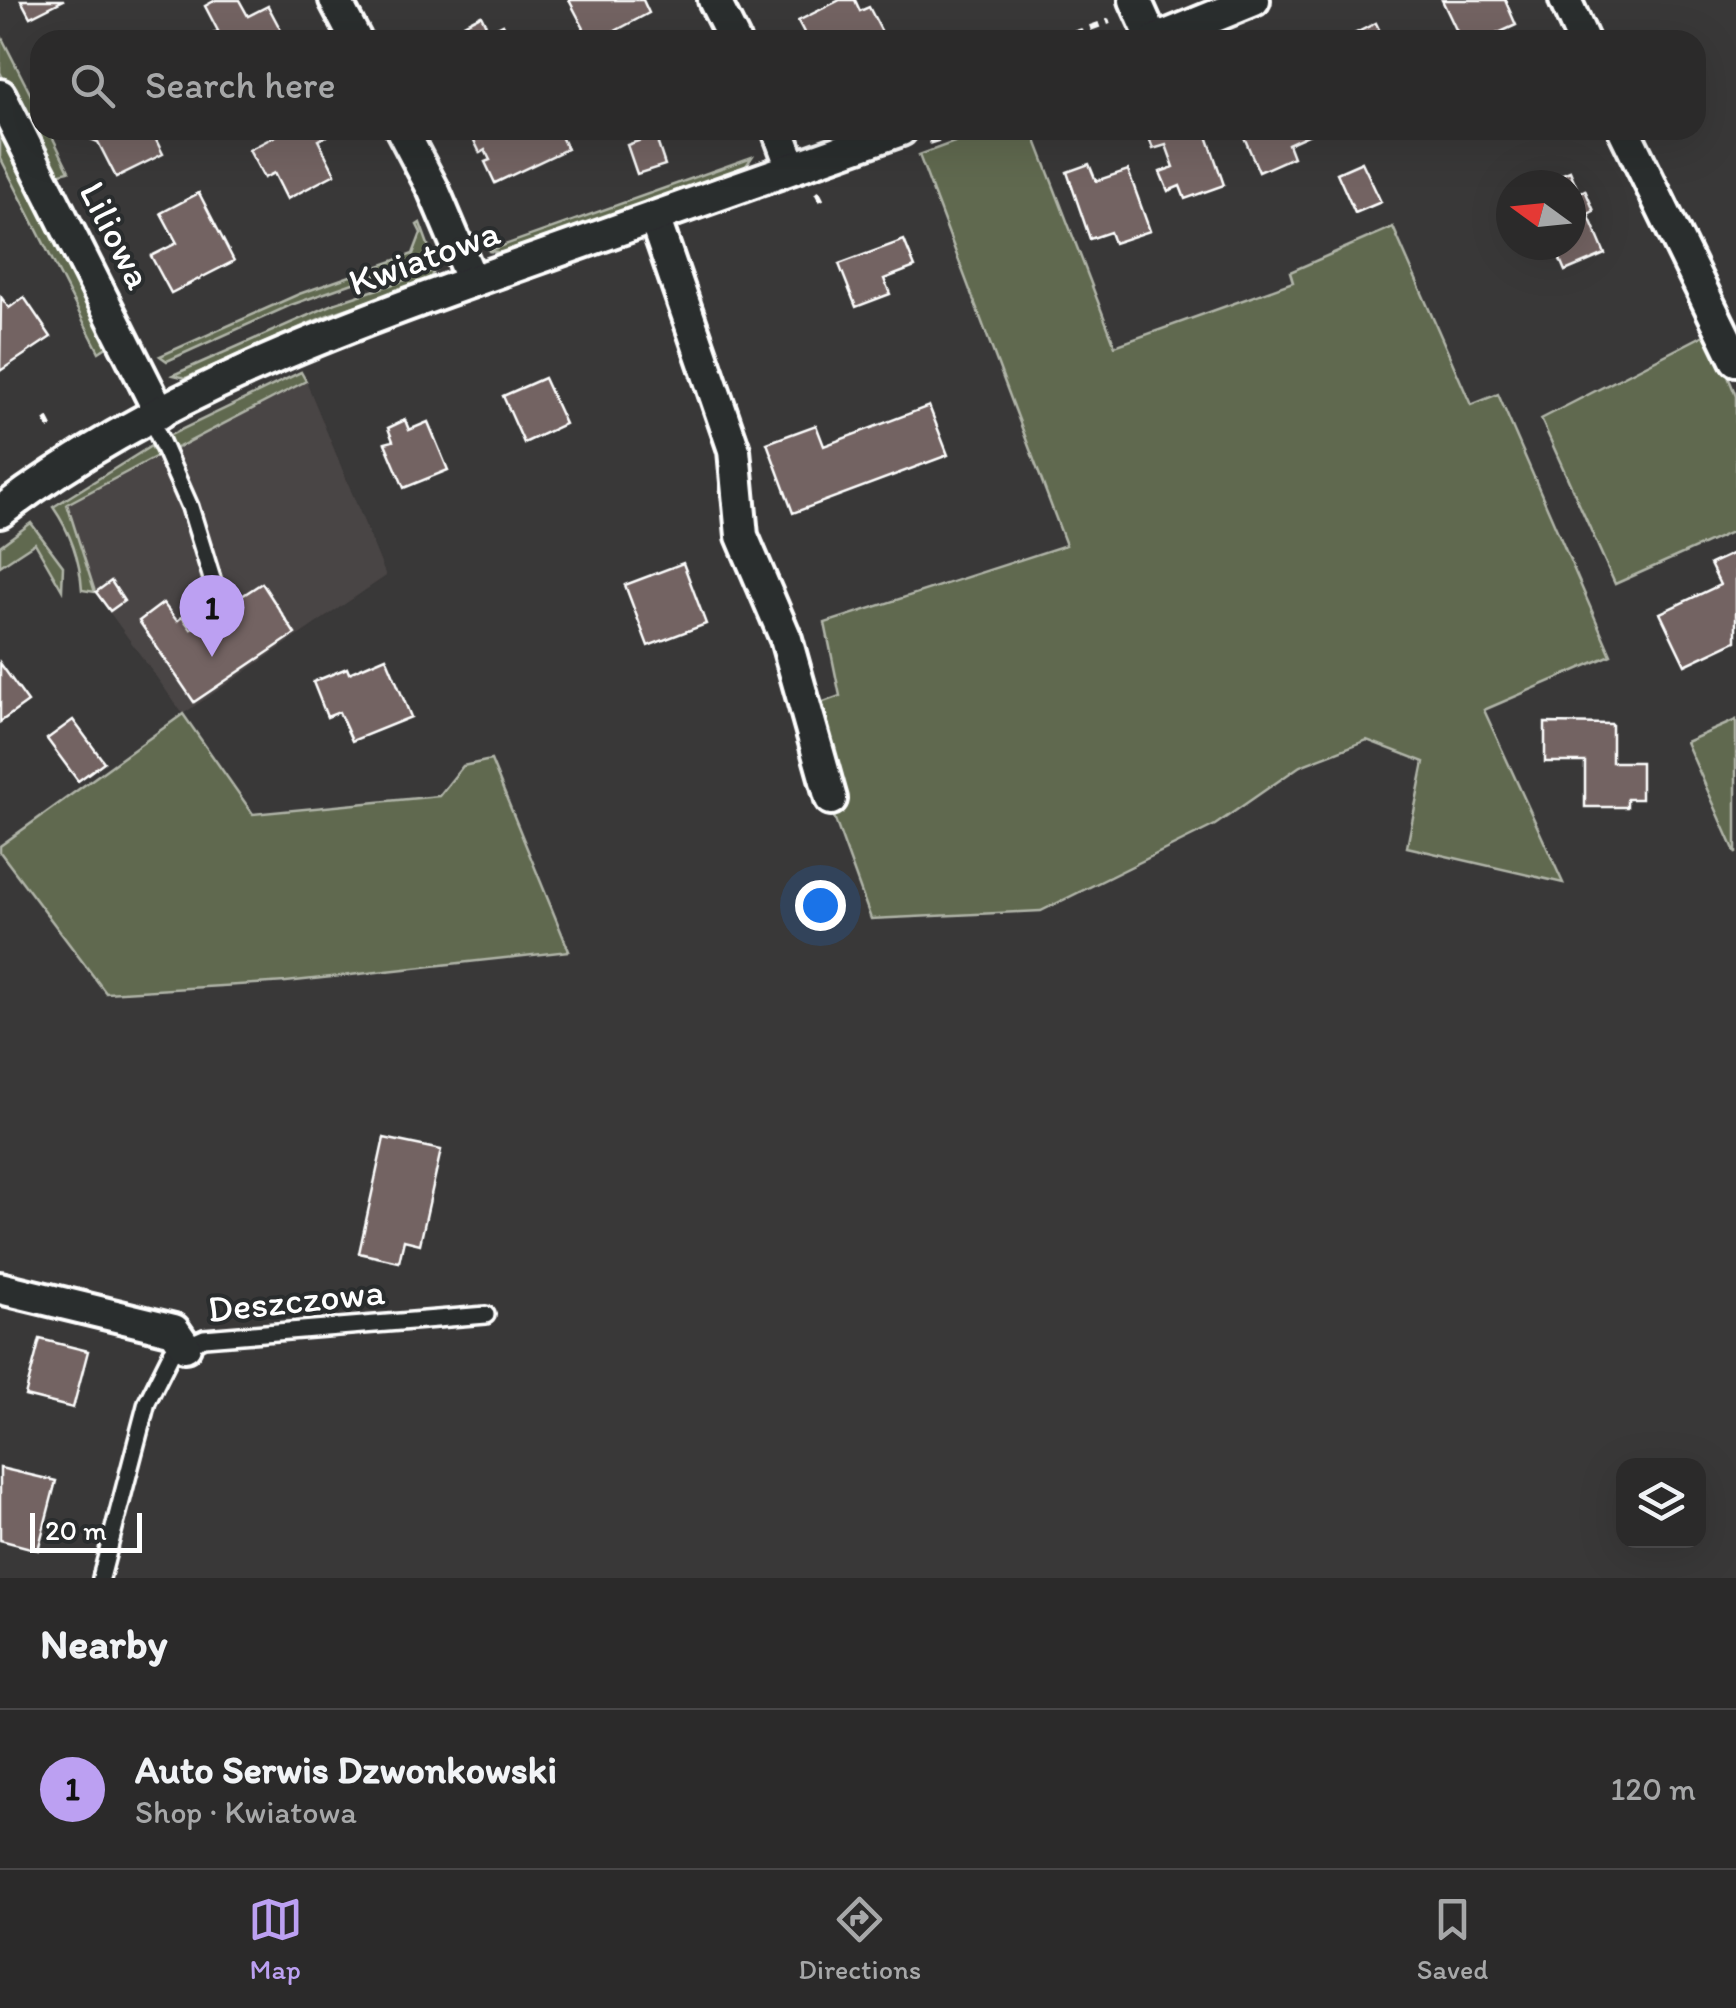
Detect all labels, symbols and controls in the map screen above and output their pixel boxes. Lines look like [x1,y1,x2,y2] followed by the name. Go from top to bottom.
[30,30,1706,140] search box
[65,58,120,113] icon: search
[145,62,336,108] text: Search here
[1496,170,1586,260] north arrow
[70,174,163,297] street label: Liliowa
[342,208,506,306] street label: Kwiatowa
[180,574,244,657] pin: 1
[795,880,846,931] your location
[205,1268,387,1332] street label: Deszczowa
[1616,1458,1706,1548] map controls
[1616,1458,1706,1548] button: layers
[30,1508,142,1552] scale bar
[45,1513,107,1547] text: 20 m
[40,1618,167,1669] text: Nearby
[135,1747,557,1793] text: Auto Serwis Dzwonkowski
[65,1770,80,1808] text: 1
[1610,1770,1696,1808] text: 120 m
[135,1793,357,1831] text: Shop · Kwiatowa
[248,1892,303,1986] tab: Map
[798,1892,921,1986] tab: Directions
[1417,1892,1488,1986] tab: Saved

